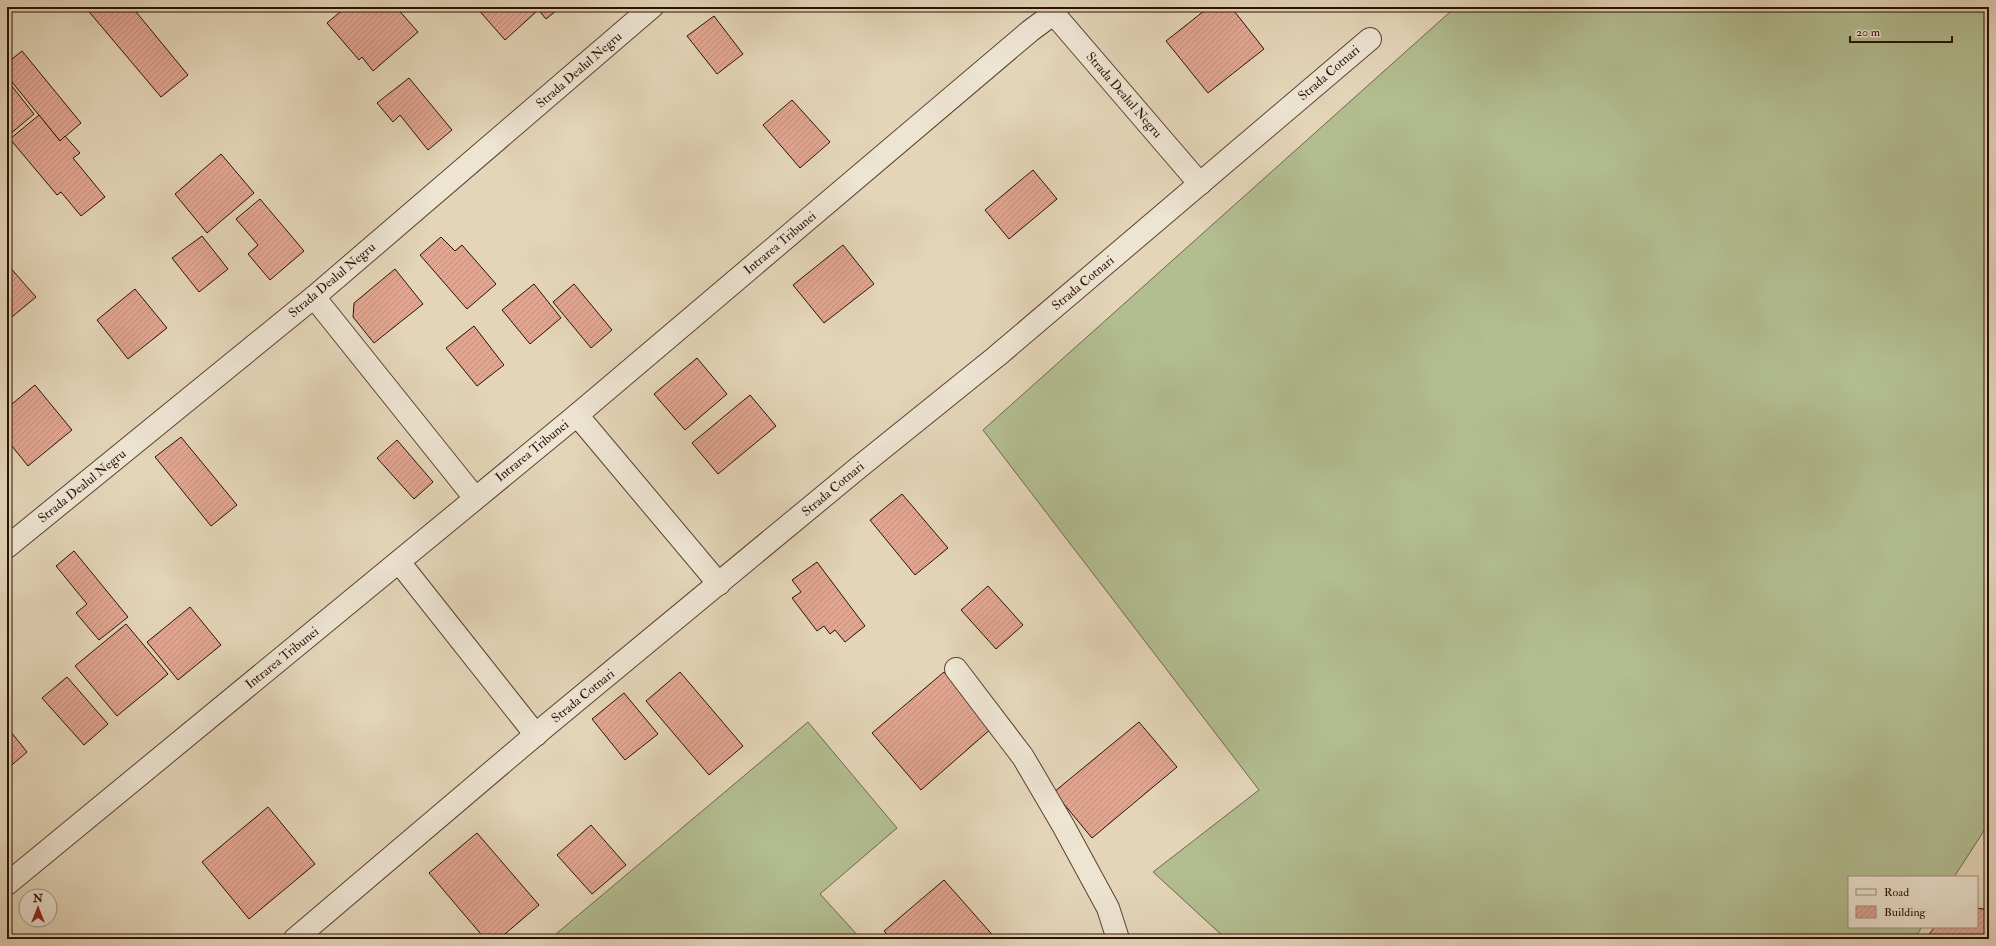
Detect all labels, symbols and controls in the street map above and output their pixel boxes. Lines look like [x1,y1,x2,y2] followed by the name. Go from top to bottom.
[1850,18,1952,44] scale bar
[1856,25,1881,40] text: 20 m
[533,28,625,112] street label: Strada Dealul Negru
[1295,42,1364,104] street label: Strada Cotnari
[1082,49,1166,141] street label: Strada Dealul Negru
[740,208,820,278] street label: Intrarea Tribunei
[285,239,379,321] street label: Strada Dealul Negru
[1049,252,1118,314] street label: Strada Cotnari
[492,416,572,485] street label: Intrarea Tribunei
[35,446,129,526] street label: Strada Dealul Negru
[799,458,868,520] street label: Strada Cotnari
[242,623,322,692] street label: Intrarea Tribunei
[548,665,618,726] street label: Strada Cotnari
[1848,876,1978,928] legend
[1884,885,1909,900] text: Road
[18,888,58,928] north arrow
[32,892,44,905] text: N
[1884,905,1927,920] text: Building

